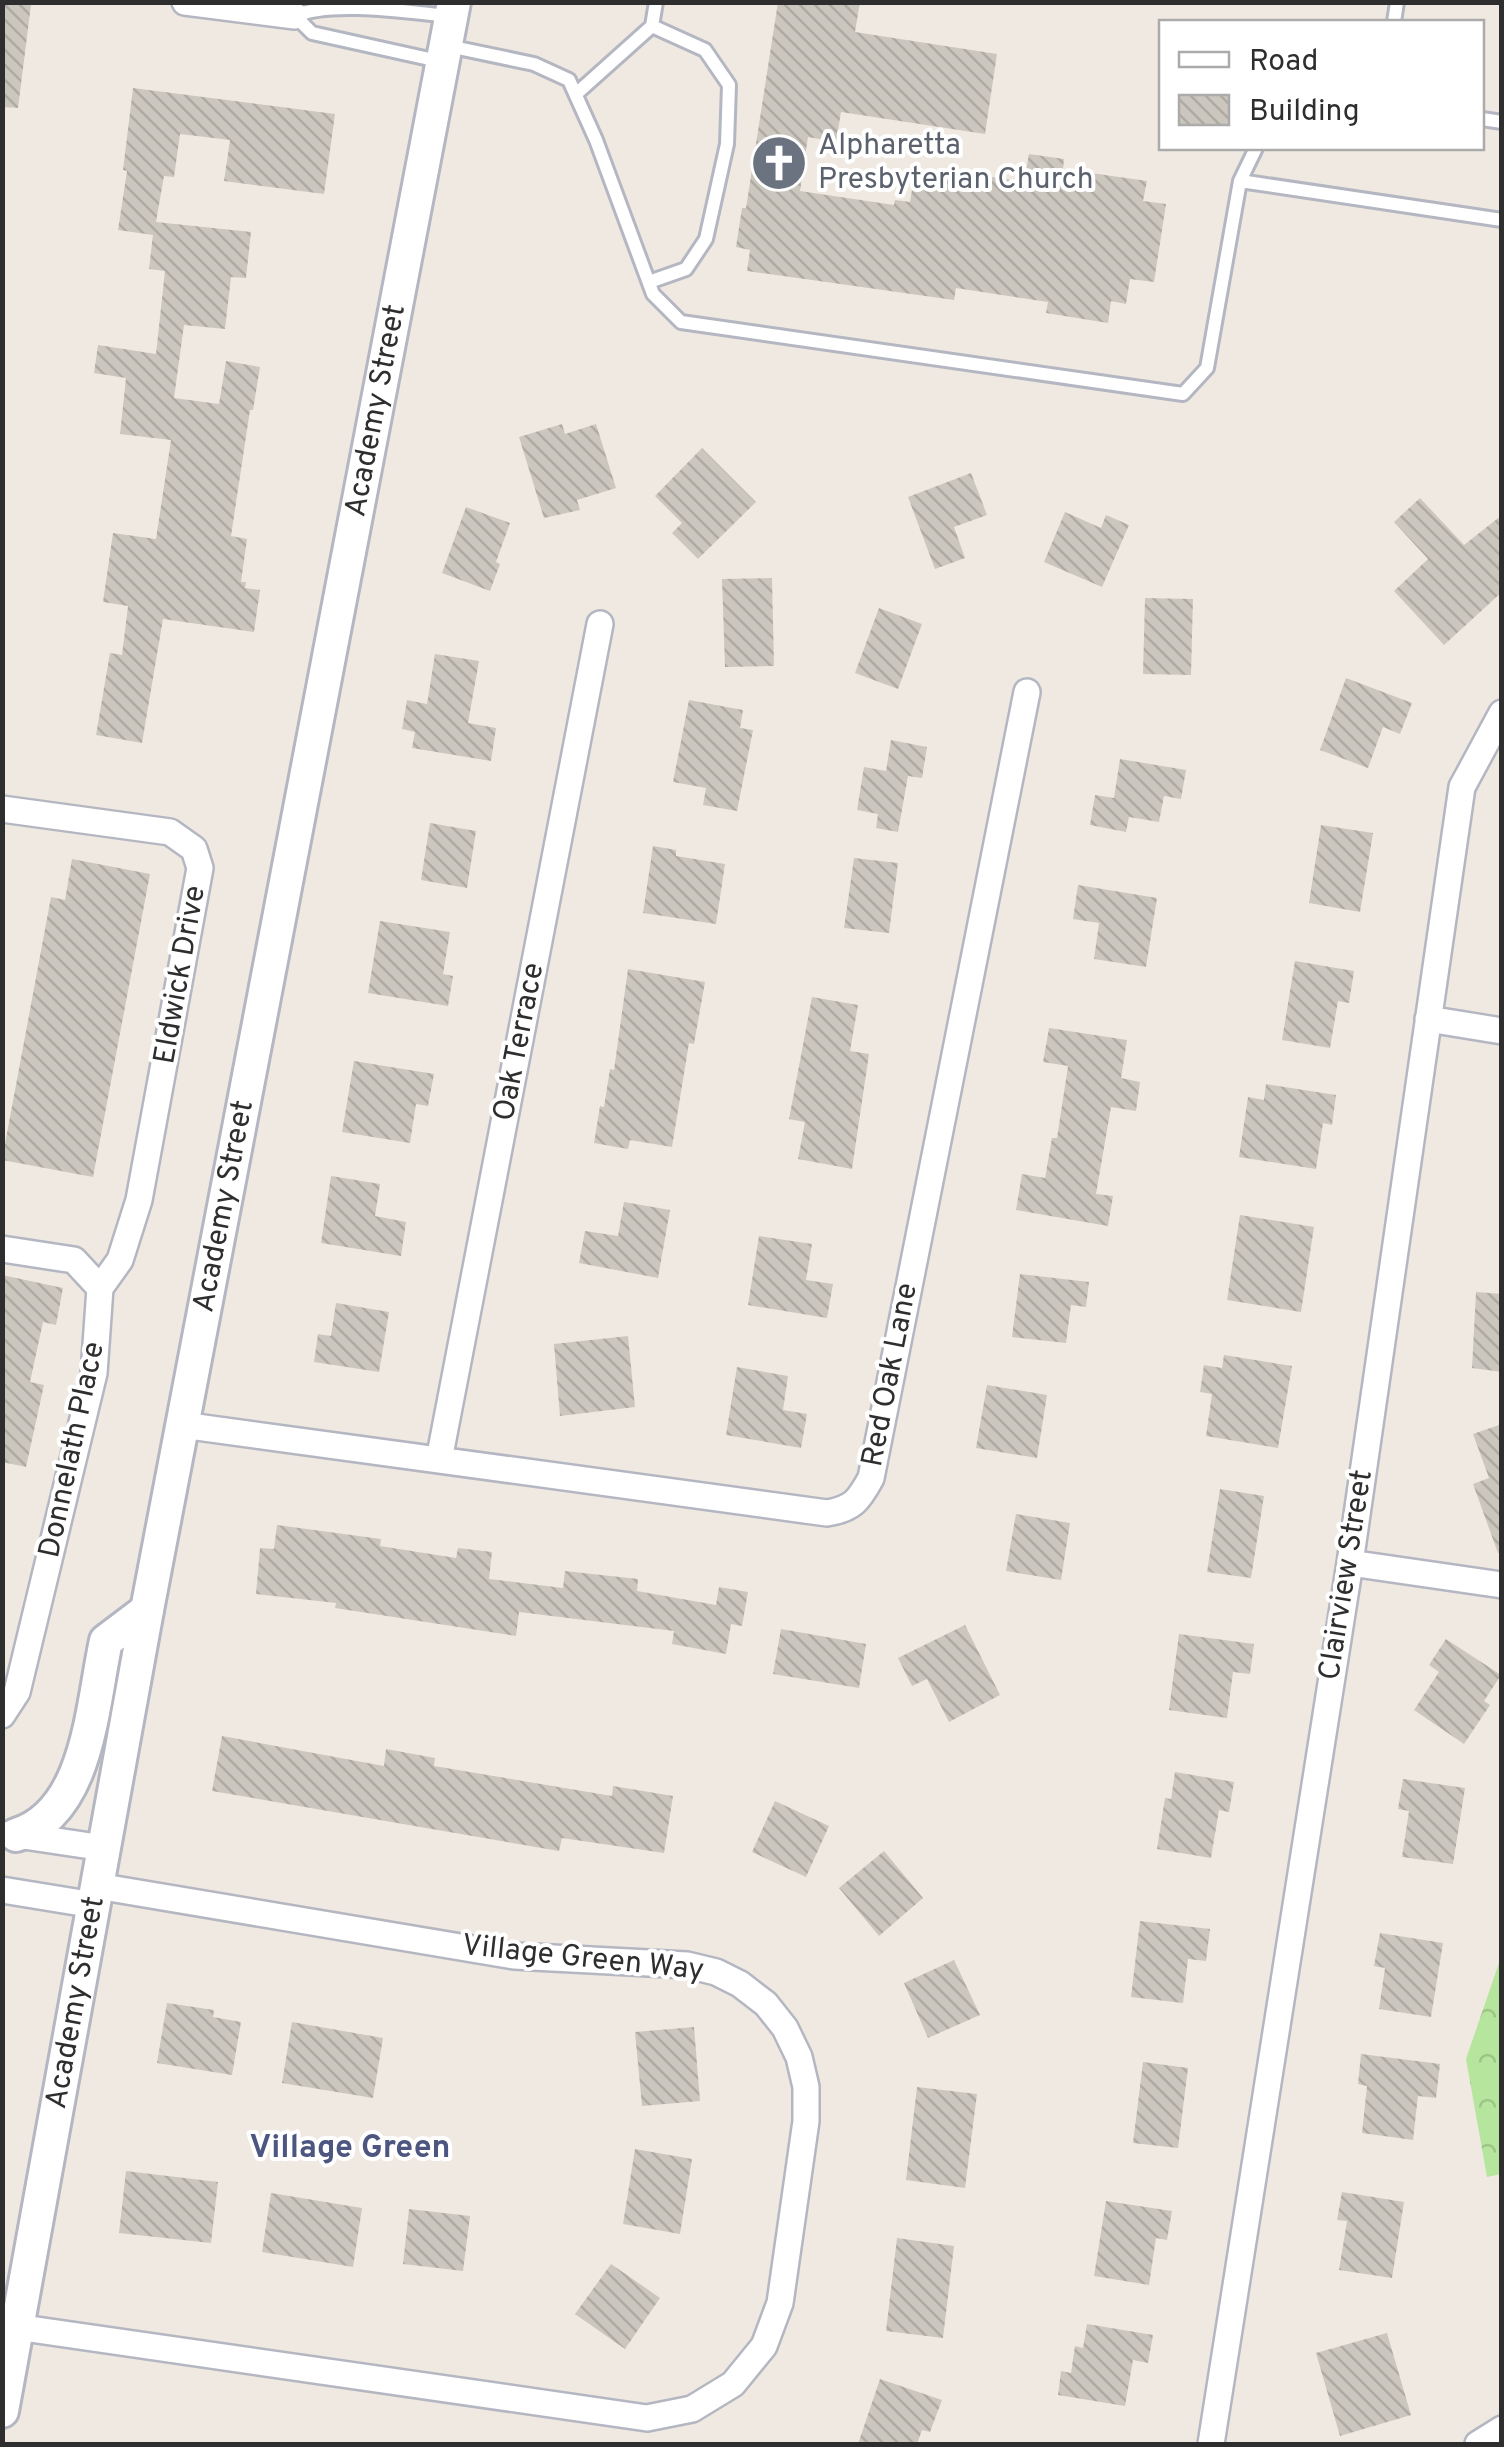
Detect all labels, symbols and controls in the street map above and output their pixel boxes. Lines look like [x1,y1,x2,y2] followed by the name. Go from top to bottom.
[1159,20,1484,150] legend
[1249,44,1318,81] text: Road
[1249,94,1360,131] text: Building
[818,128,1094,199] place label: Alpharetta Presbyterian Church
[749,133,809,193] church icon: Alpharetta Presbyterian Church
[338,301,414,520] street label: Academy Street
[147,883,215,1067] street label: Eldwick Drive
[487,960,553,1124] street label: Oak Terrace
[186,1097,262,1315] street label: Academy Street
[855,1280,927,1470] street label: Red Oak Lane
[32,1339,114,1561] street label: Donnelath Place
[1312,1467,1382,1683] street label: Clairview Street
[39,1893,113,2112] street label: Academy Street
[460,1928,706,1990] street label: Village Green Way
[249,2129,451,2169] district label: Village Green

